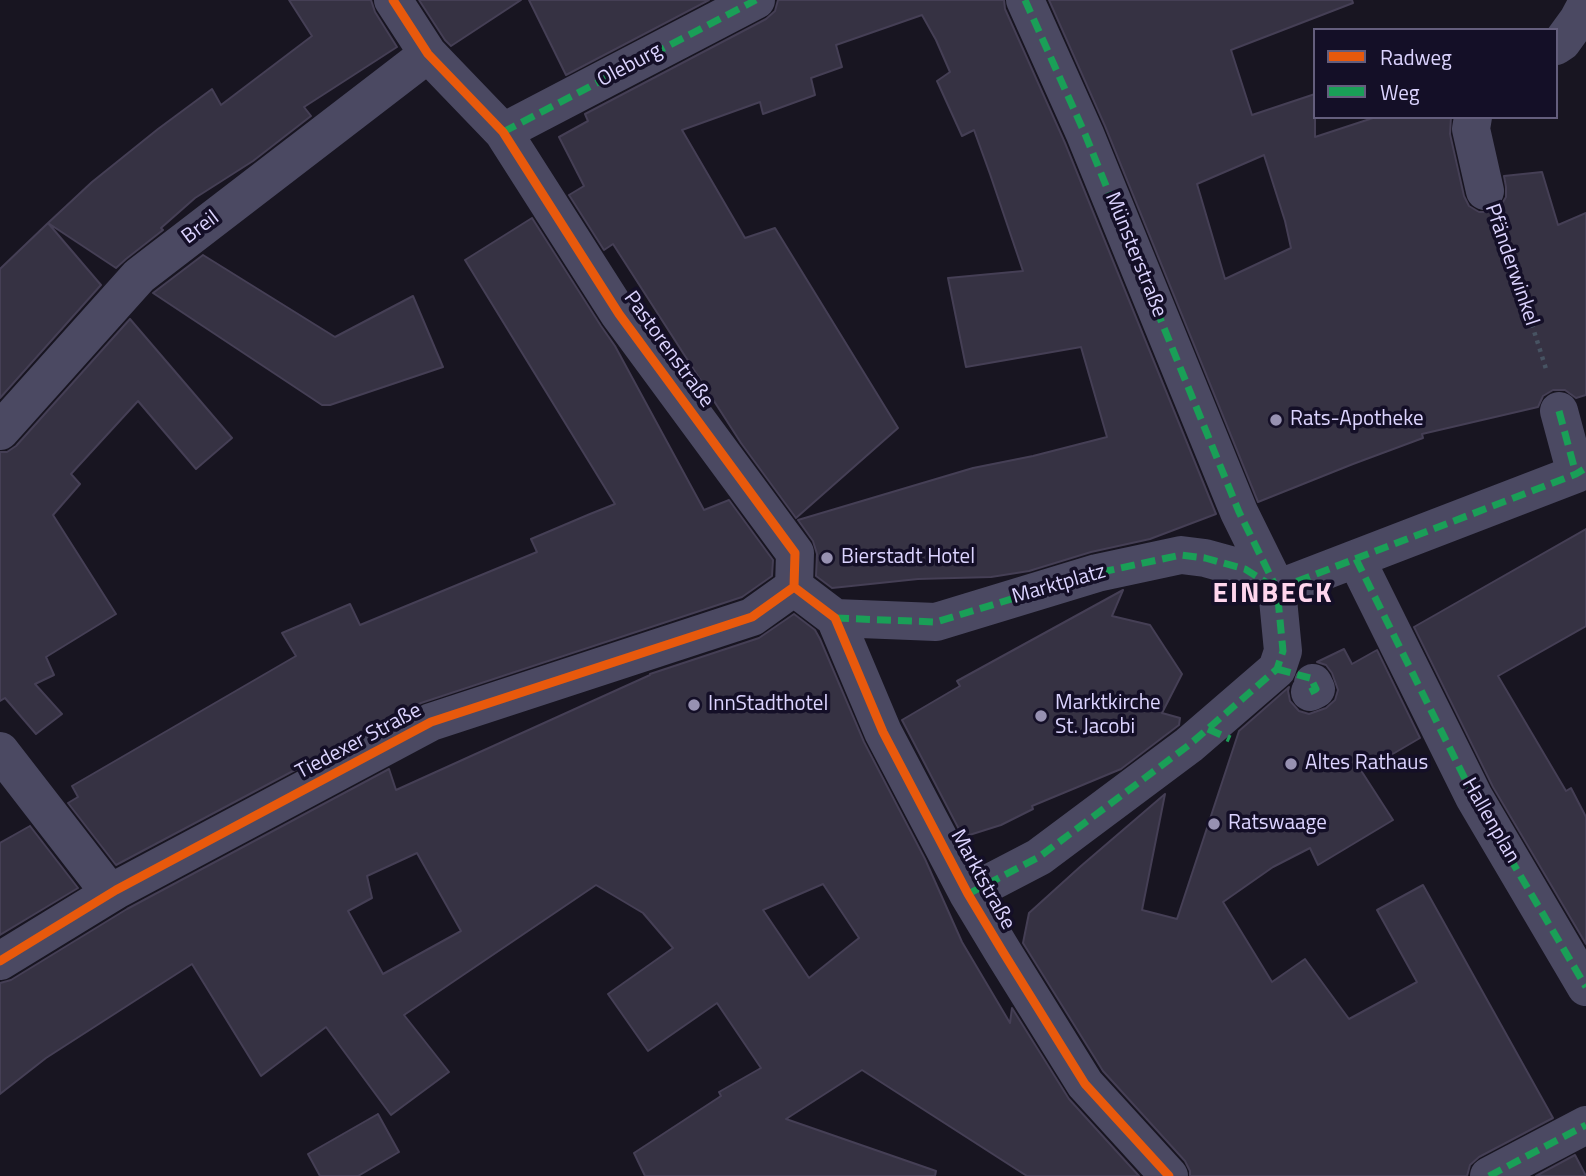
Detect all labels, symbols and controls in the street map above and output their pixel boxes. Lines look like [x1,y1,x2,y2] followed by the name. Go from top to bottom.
[1313,28,1558,119] legend
[593,39,667,93] street label: Oleburg
[1380,41,1452,73] text: Radweg
[1380,76,1420,108] text: Weg
[1098,189,1172,321] street label: Münsterstraße
[1478,201,1544,329] street label: Pfänderwinkel
[177,206,225,250] street label: Breil
[617,287,719,413] street label: Pastorenstraße
[1290,407,1424,433] place label: Rats-Apotheke
[1268,412,1284,428] marker: Rats-Apotheke
[841,545,975,571] place label: Bierstadt Hotel
[819,550,835,566] marker: Bierstadt Hotel
[1009,560,1109,610] street label: Marktplatz
[1213,578,1333,612] district label: EINBECK
[1055,691,1161,741] place label: Marktkirche St. Jacobi
[708,692,828,718] place label: InnStadthotel
[686,697,702,713] marker: InnStadthotel
[292,698,426,786] street label: Tiedexer Straße
[1033,708,1049,724] marker: Marktkirche St. Jacobi
[1305,751,1428,777] place label: Altes Rathaus
[1283,756,1299,772] marker: Altes Rathaus
[1456,774,1524,868] street label: Hallenplan
[1228,811,1327,837] place label: Ratswaage
[1206,816,1222,832] marker: Ratswaage
[944,826,1020,934] street label: Marktstraße

